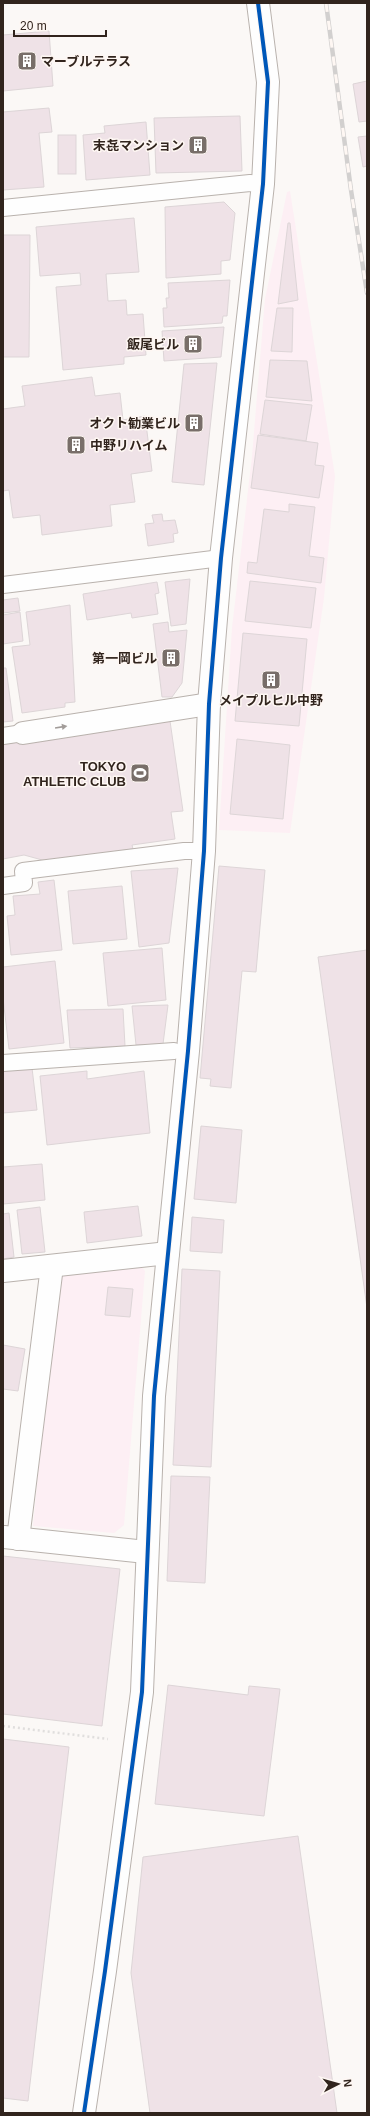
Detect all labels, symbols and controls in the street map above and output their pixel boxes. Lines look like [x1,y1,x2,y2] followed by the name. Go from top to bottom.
[14,12,106,38] scale bar
[20,19,47,33] text: 20 m
[16,50,38,72] building icon: マーブルテラス
[41,54,131,69] place label: マーブルテラス
[187,134,209,156] building icon: 末㐂マンション
[93,138,184,153] place label: 末㐂マンション
[182,333,204,355] building icon: 飯尾ビル
[127,337,179,352] place label: 飯尾ビル
[183,412,205,434] building icon: オクト勧業ビル
[89,416,180,431] place label: オクト勧業ビル
[65,434,87,456] building icon: 中野リハイム
[90,438,167,453] place label: 中野リハイム
[160,647,182,669] building icon: 第一岡ビル
[92,651,157,666] place label: 第一岡ビル
[260,669,282,691] building icon: メイプルヒル中野
[219,693,323,708] place label: メイプルヒル中野
[55,724,67,730] one-way arrow
[23,759,126,789] place label: TOKYO ATHLETIC CLUB
[129,762,151,784] sports icon: TOKYO ATHLETIC CLUB
[318,2064,358,2104] north arrow
[342,2078,354,2088] text: N

